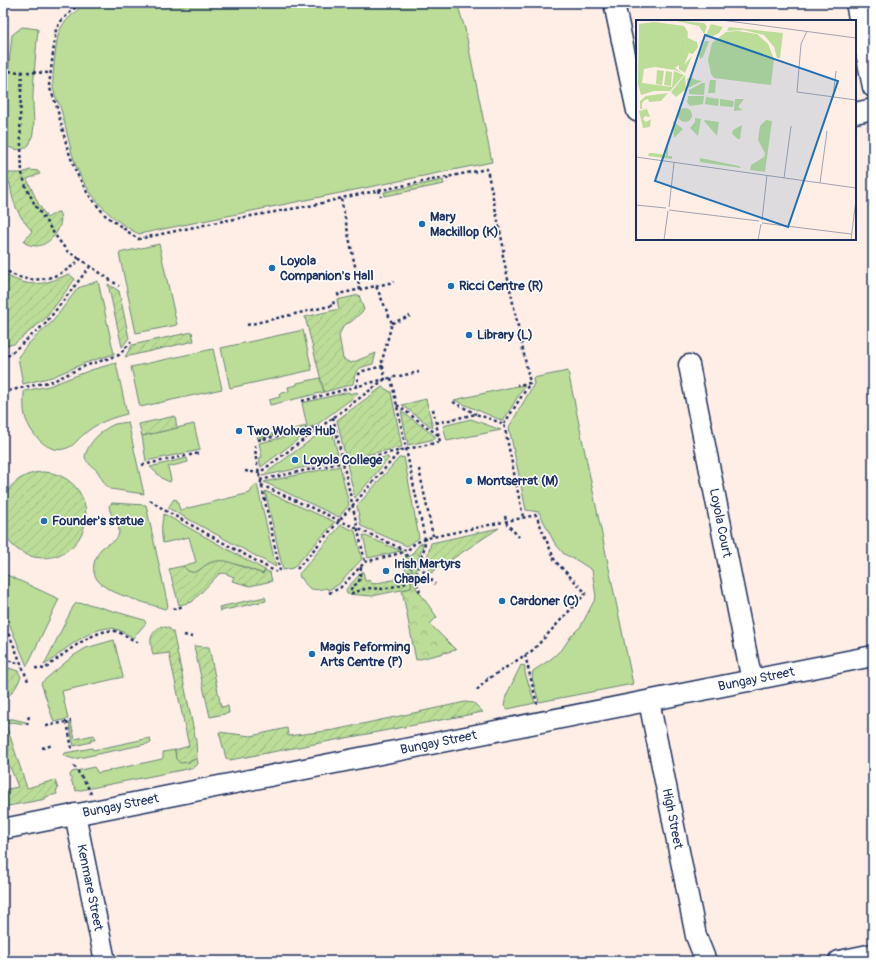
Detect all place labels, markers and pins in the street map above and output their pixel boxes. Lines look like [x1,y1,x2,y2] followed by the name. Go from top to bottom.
[430,209,499,240] place label: Mary Mackillop (K)
[417,219,427,229] marker: Mary Mackillop (K)
[280,253,374,284] place label: Loyola Companion's Hall
[267,263,277,273] marker: Loyola Companion's Hall
[459,278,544,294] place label: Ricci Centre (R)
[446,281,456,291] marker: Ricci Centre (R)
[477,327,533,343] place label: Library (L)
[464,330,474,340] marker: Library (L)
[246,423,336,439] place label: Two Wolves Hub
[234,426,244,436] marker: Two Wolves Hub
[303,452,383,468] place label: Loyola College
[290,455,300,465] marker: Loyola College
[477,473,559,489] place label: Montserrat (M)
[464,476,474,486] marker: Montserrat (M)
[52,513,144,529] place label: Founder's statue
[39,516,49,526] marker: Founder's statue
[394,556,461,587] place label: Irish Martyrs Chapel
[381,566,391,576] marker: Irish Martyrs Chapel
[510,593,579,609] place label: Cardoner (C)
[497,596,507,606] marker: Cardoner (C)
[320,639,411,670] place label: Magis Peforming Arts Centre (P)
[307,649,317,659] marker: Magis Peforming Arts Centre (P)

